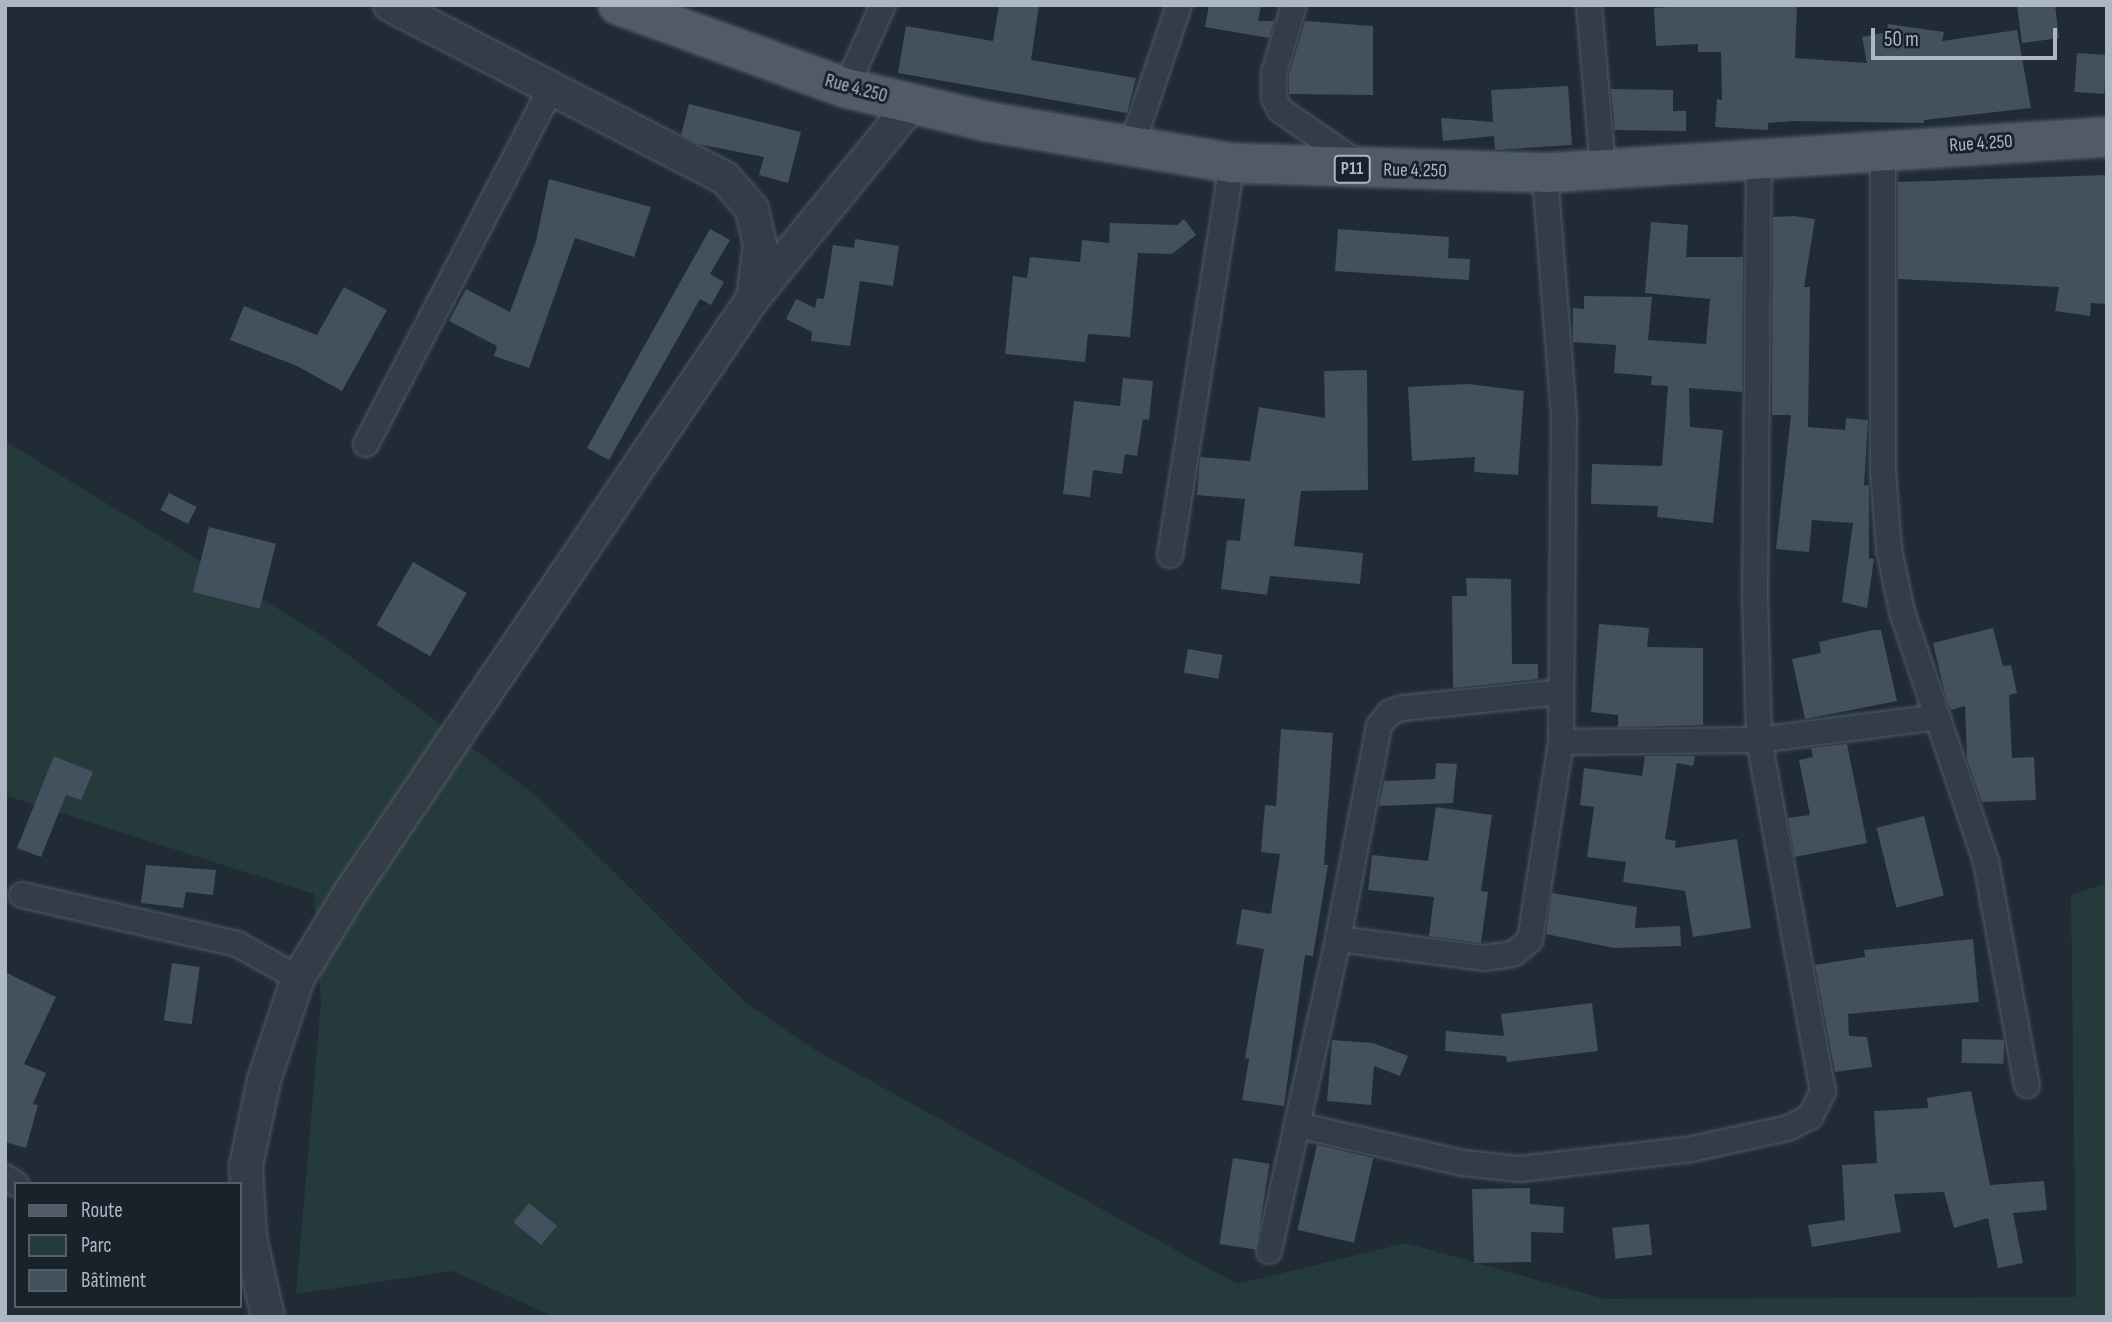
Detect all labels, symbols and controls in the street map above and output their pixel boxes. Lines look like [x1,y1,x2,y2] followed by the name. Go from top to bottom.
[1874,14,2060,58] scale bar
[1884,27,1919,52] text: 50 m
[822,70,890,108] street label: Rue 4.250
[1949,130,2013,158] street label: Rue 4.250
[1333,154,1371,184] road number: P11
[1383,159,1447,183] street label: Rue 4.250
[14,1182,242,1308] legend
[81,1198,123,1223] text: Route
[81,1233,112,1258] text: Parc
[81,1268,146,1293] text: Bâtiment

